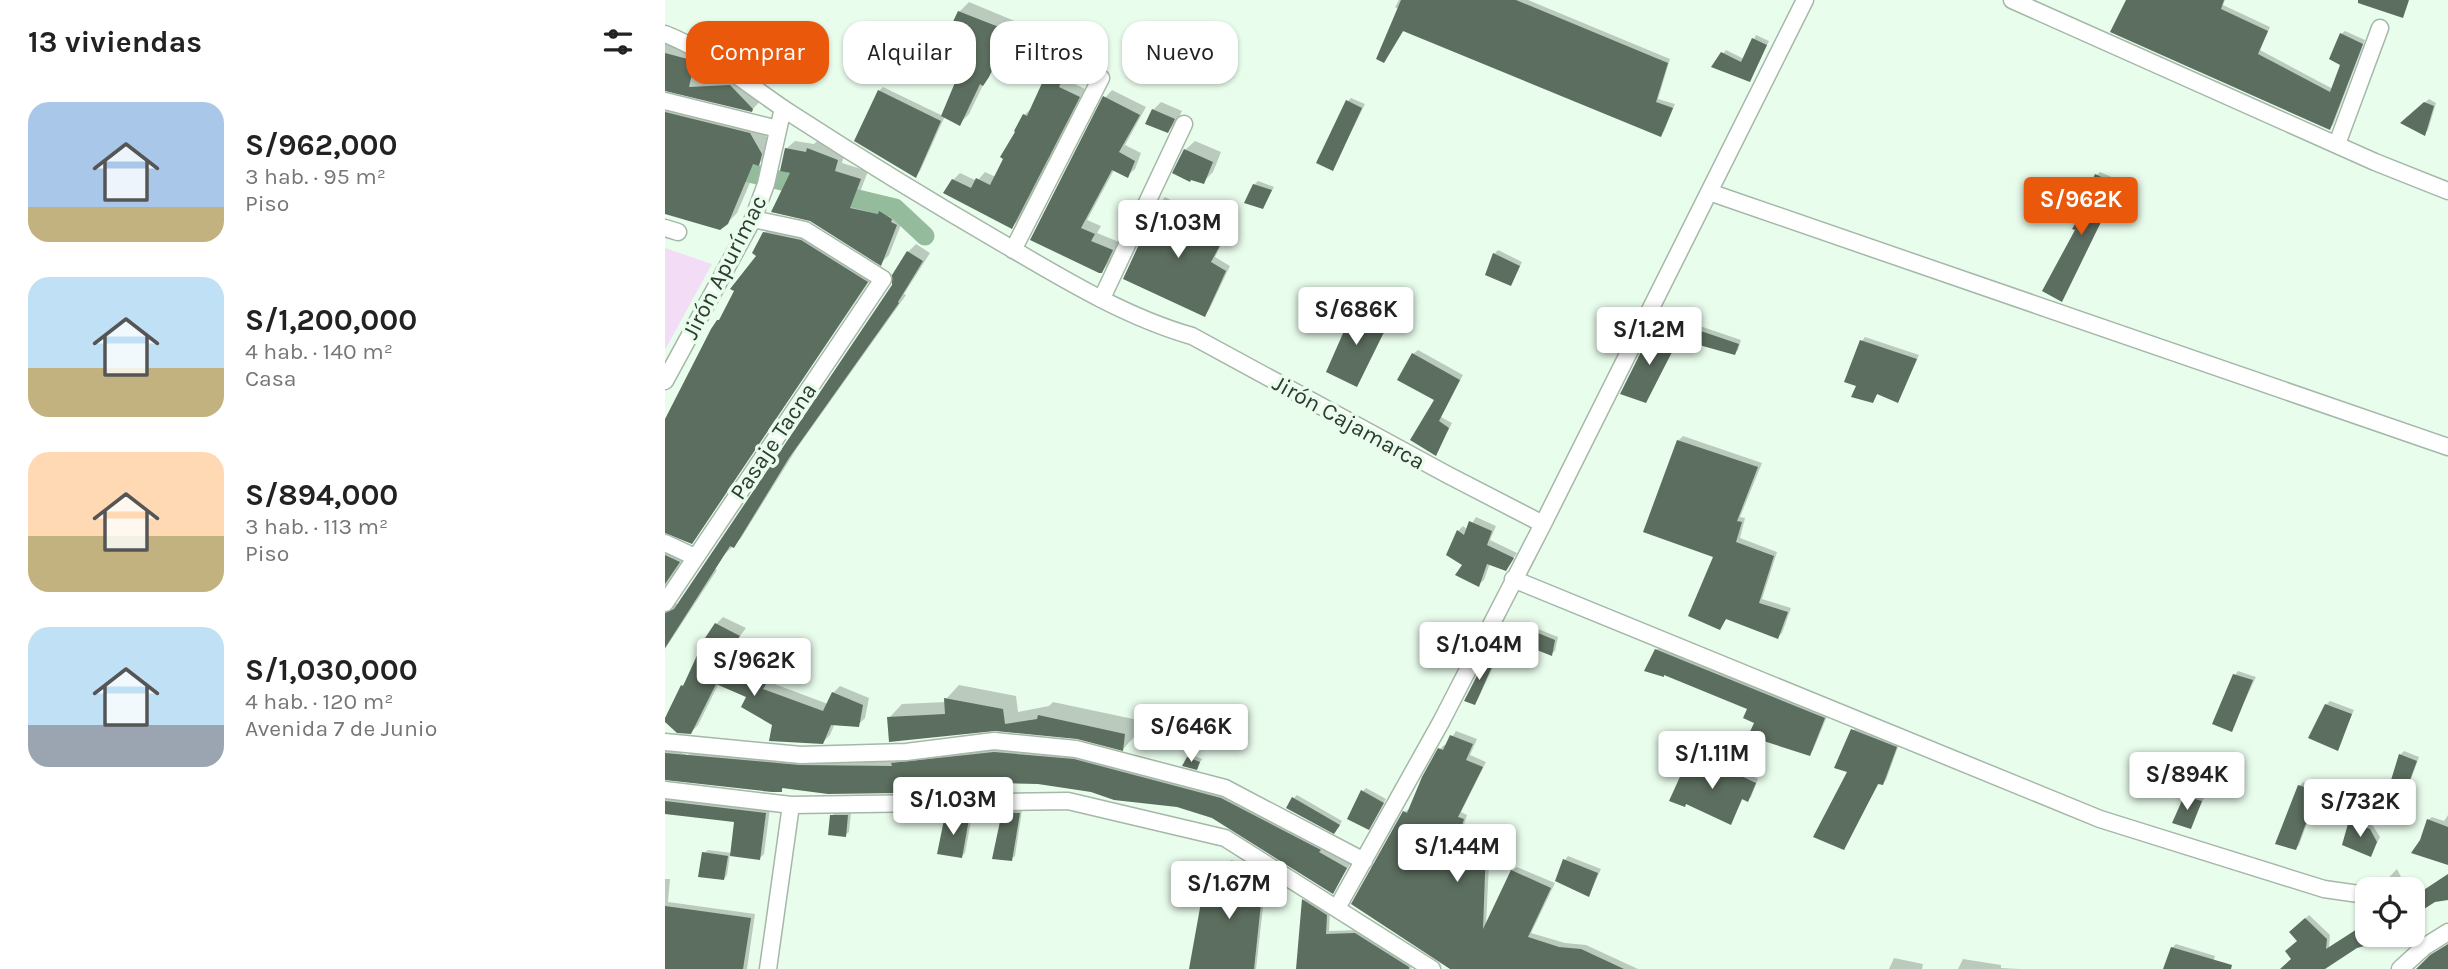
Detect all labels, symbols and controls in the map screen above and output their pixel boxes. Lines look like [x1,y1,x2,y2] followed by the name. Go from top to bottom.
[686,21,829,84] chip: Comprar
[843,21,976,84] chip: Alquilar
[990,21,1108,84] chip: Filtros
[1122,21,1238,84] chip: Nuevo
[599,23,637,61] icon: filters
[28,24,202,60] text: 13 viviendas
[245,127,397,163] text: S/962,000
[84,130,168,214] icon: home
[245,163,386,190] text: 3 hab. · 95 m²
[2024,177,2138,237] pin: S/962K
[2040,186,2122,213] text: S/962K
[245,190,289,217] text: Piso
[677,191,772,344] street label: Jirón Apurímac
[1113,201,1243,260] pin: S/1.03M
[1134,209,1222,236] text: S/1.03M
[1299,288,1413,347] pin: S/686K
[1314,296,1398,323] text: S/686K
[245,302,417,338] text: S/1,200,000
[84,305,168,389] icon: home
[1592,308,1706,367] pin: S/1.2M
[1613,316,1685,343] text: S/1.2M
[245,338,393,365] text: 4 hab. · 140 m²
[245,365,297,392] text: Casa
[1268,369,1430,475] street label: Jirón Cajamarca
[724,378,822,505] street label: Pasaje Tacna
[245,477,398,513] text: S/894,000
[84,480,168,564] icon: home
[245,513,388,540] text: 3 hab. · 113 m²
[245,540,289,567] text: Piso
[1414,622,1544,682] pin: S/1.04M
[1436,631,1523,658] text: S/1.04M
[697,638,811,698] pin: S/962K
[713,647,795,674] text: S/962K
[245,652,418,688] text: S/1,030,000
[84,655,168,739] icon: home
[245,688,393,715] text: 4 hab. · 120 m²
[1134,704,1248,764] pin: S/646K
[1150,713,1232,740] text: S/646K
[245,715,437,742] text: Avenida 7 de Junio
[1647,732,1777,791] pin: S/1.11M
[1674,740,1750,767] text: S/1.11M
[2130,752,2244,812] pin: S/894K
[2145,761,2229,788] text: S/894K
[888,778,1018,837] pin: S/1.03M
[2303,780,2417,839] pin: S/732K
[909,786,997,813] text: S/1.03M
[2320,788,2400,815] text: S/732K
[1392,824,1522,884] pin: S/1.44M
[1414,833,1500,860] text: S/1.44M
[1164,862,1294,921] pin: S/1.67M
[1187,870,1271,897] text: S/1.67M
[2355,877,2425,947] map controls
[2355,877,2425,947] button: locate

